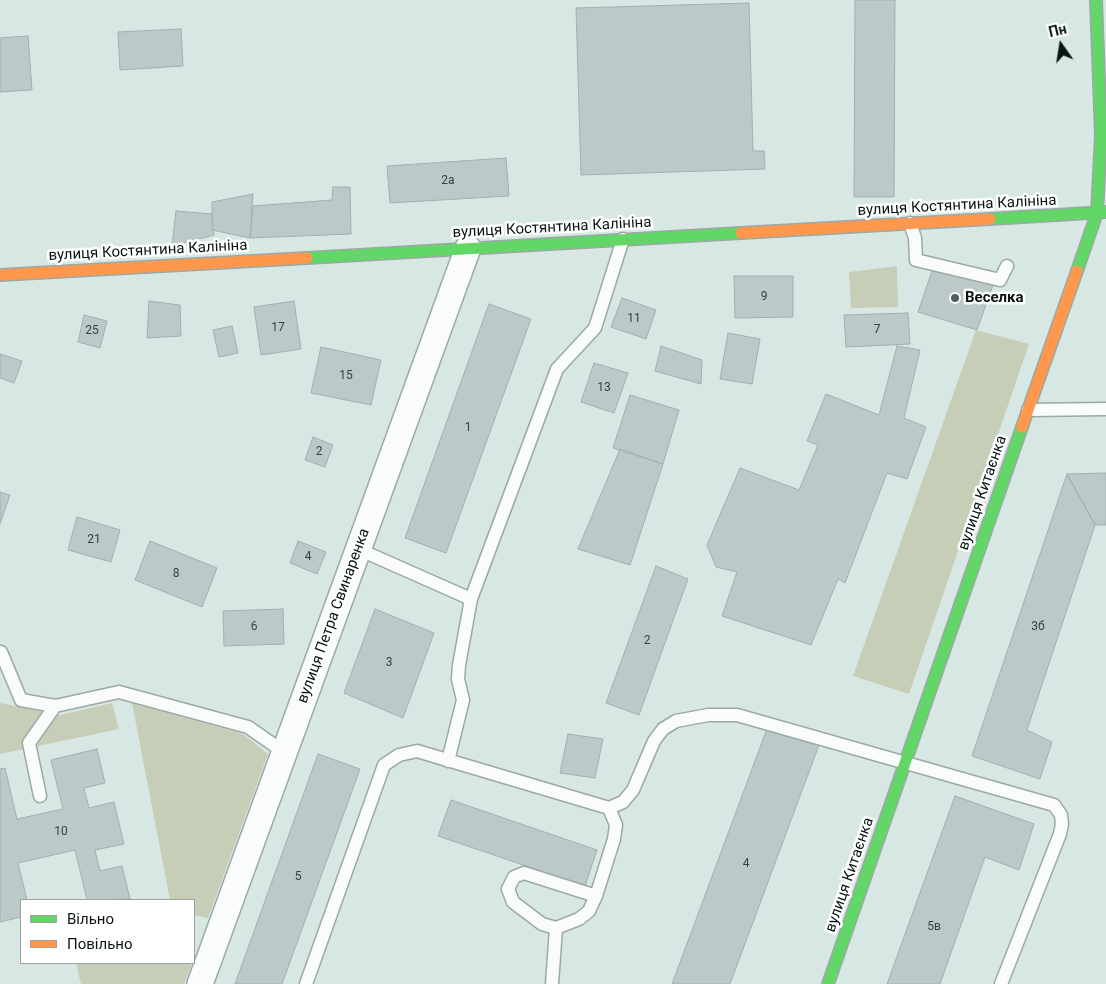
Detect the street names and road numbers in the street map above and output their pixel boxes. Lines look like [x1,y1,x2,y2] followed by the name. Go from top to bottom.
[857,192,1057,220] street label: вулиця Костянтина Калініна
[452,214,652,242] street label: вулиця Костянтина Калініна
[48,237,248,265] street label: вулиця Костянтина Калініна
[955,433,1011,553] street label: вулиця Китаєнка
[294,526,374,706] street label: вулиця Петра Свинаренка
[822,815,878,935] street label: вулиця Китаєнка

